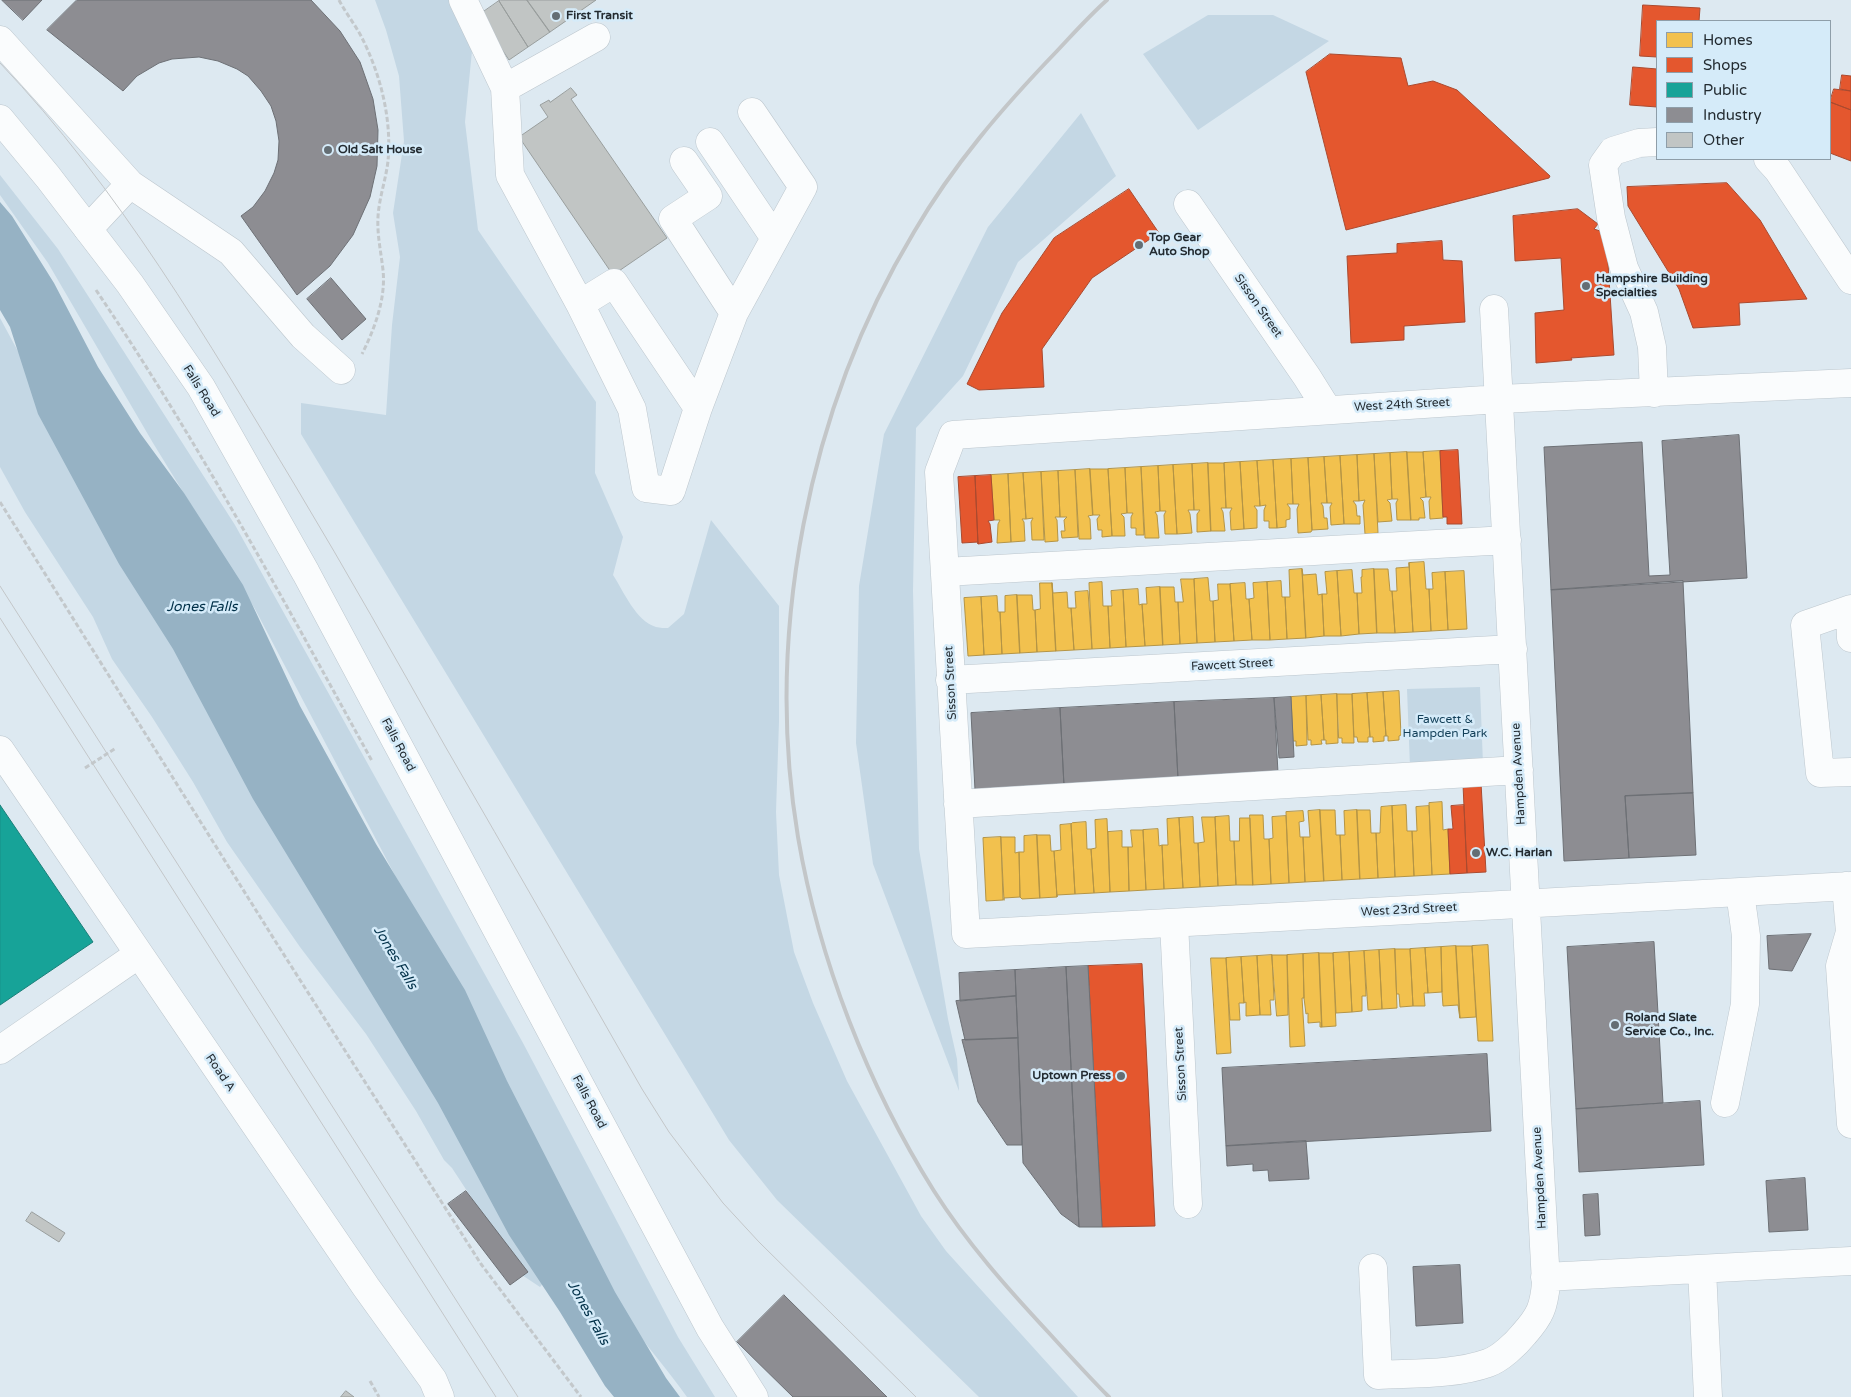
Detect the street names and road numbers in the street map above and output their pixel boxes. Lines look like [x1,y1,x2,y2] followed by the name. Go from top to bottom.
[1231,272,1285,340] street label: Sisson Street
[179,363,223,419] street label: Falls Road
[1354,395,1450,415] street label: West 24th Street
[942,646,960,720] street label: Sisson Street
[1191,656,1273,674] street label: Fawcett Street
[378,716,418,774] street label: Falls Road
[1509,723,1529,825] street label: Hampden Avenue
[1361,900,1457,920] street label: West 23rd Street
[1172,1027,1190,1101] street label: Sisson Street
[202,1051,238,1095] street label: Road A
[569,1073,609,1131] street label: Falls Road
[1530,1127,1550,1229] street label: Hampden Avenue

